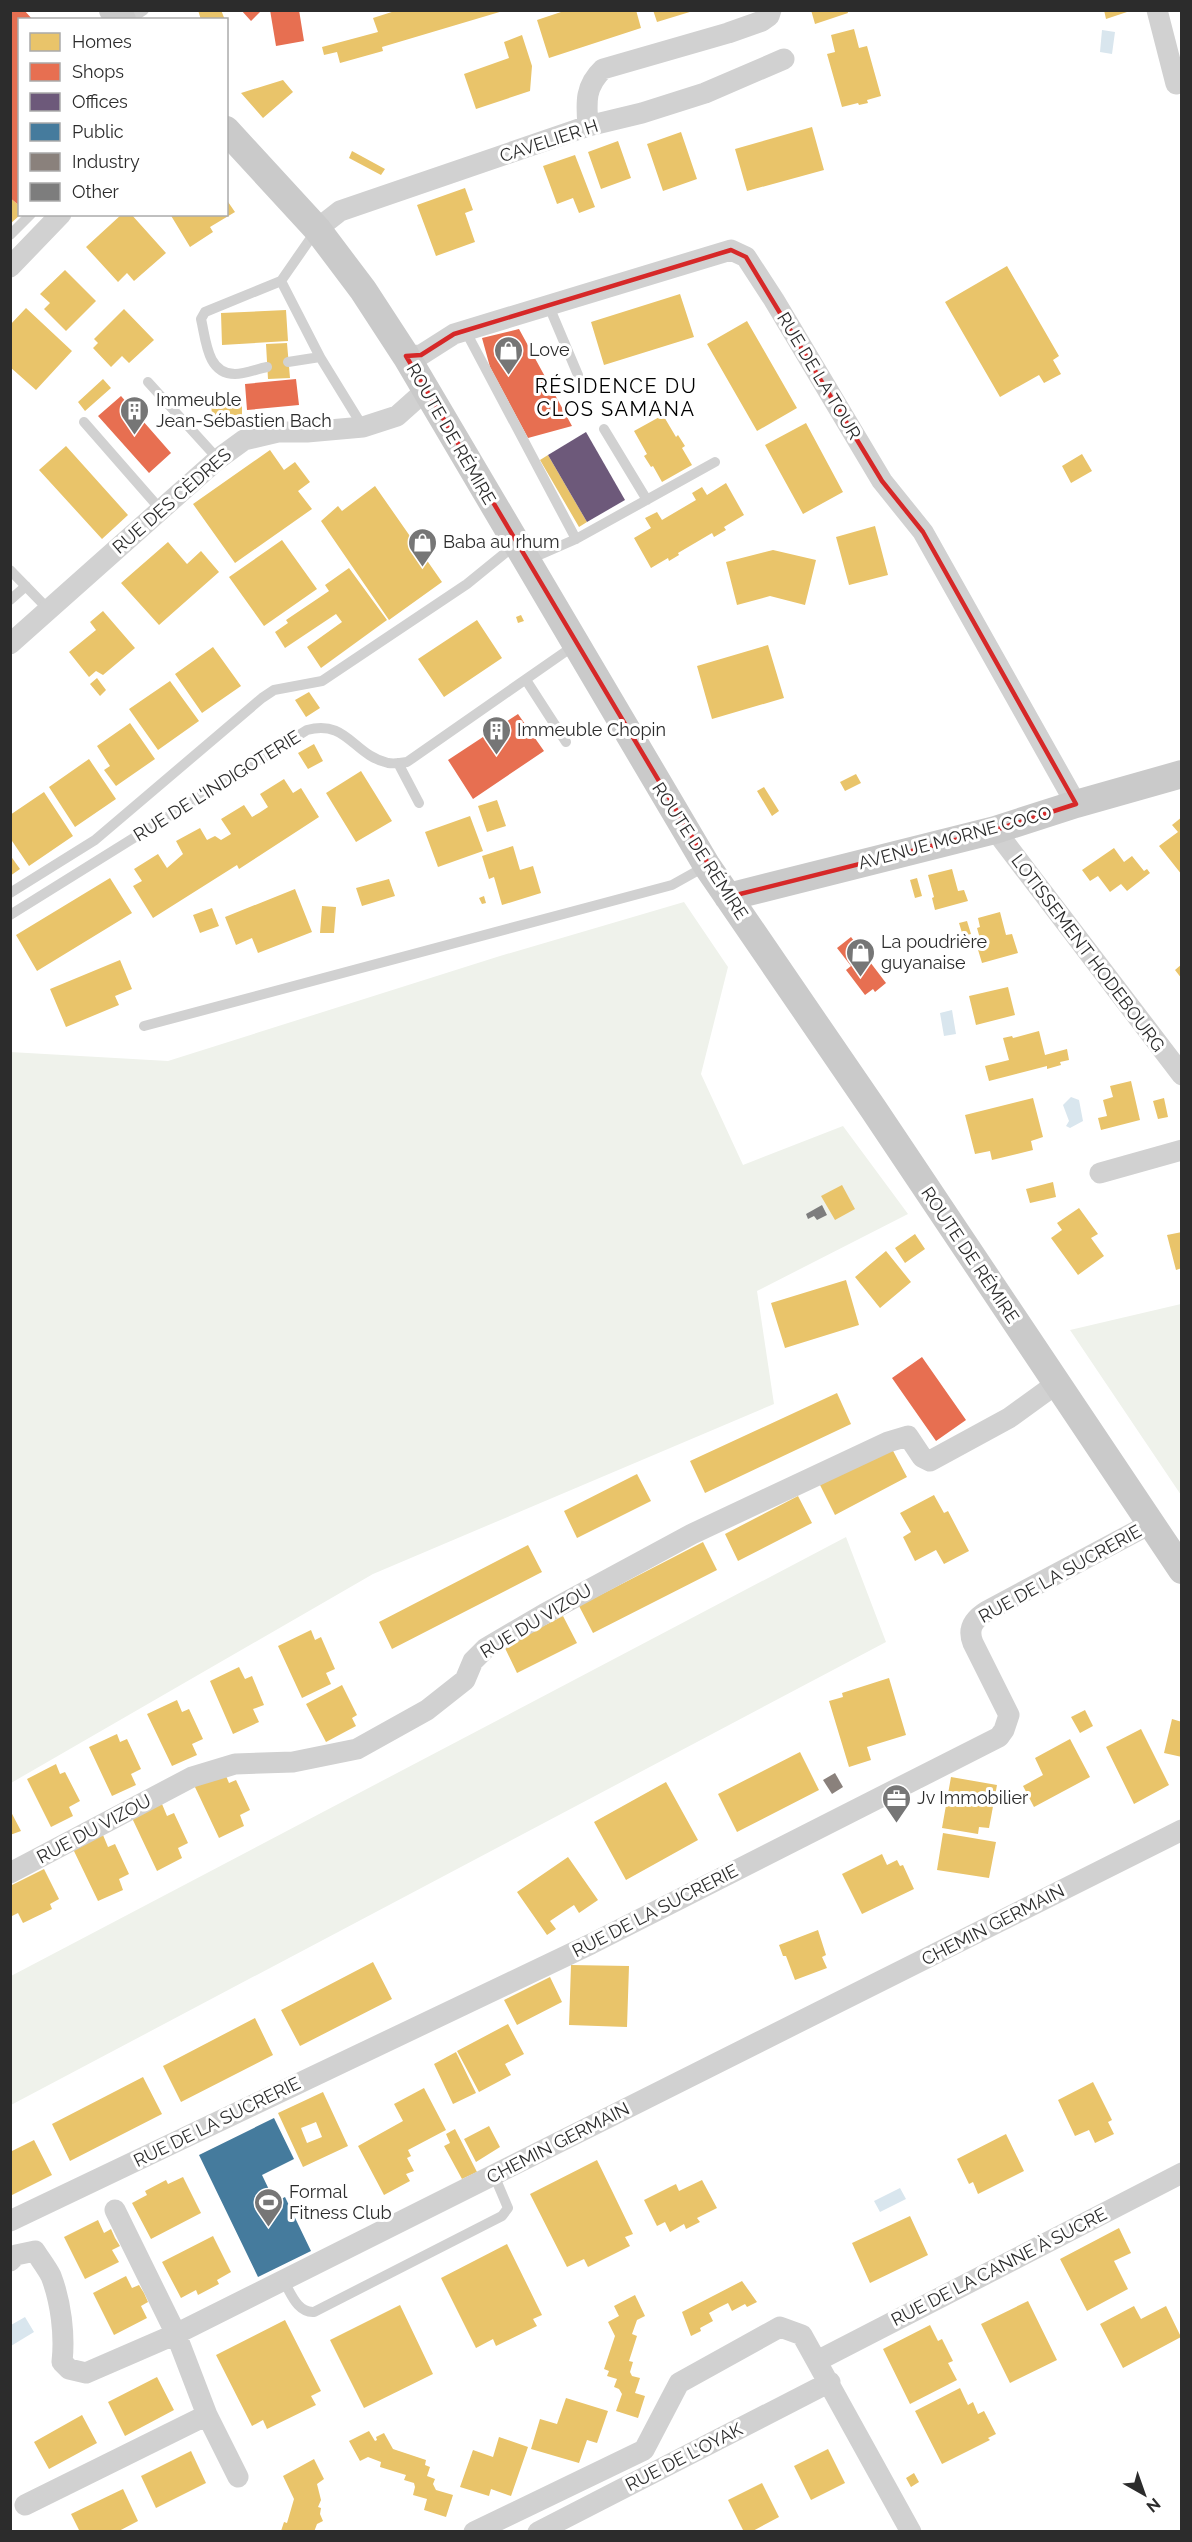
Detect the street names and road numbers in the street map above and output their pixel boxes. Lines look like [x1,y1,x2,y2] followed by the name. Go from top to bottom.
[497,115,601,166] street label: CAVELIER H
[773,308,866,443] street label: RUE DE LA TOUR
[402,359,501,508] street label: ROUTE DE RÉMIRE
[108,443,235,558] street label: RUE DES CÈDRES
[130,726,304,845] street label: RUE DE L'INDIGOTERIE
[648,778,754,923] street label: ROUTE DE RÉMIRE
[856,802,1054,873] street label: AVENUE MORNE COCO
[1007,850,1169,1055] street label: LOTISSEMENT HODEBOURG
[917,1182,1025,1327] street label: ROUTE DE RÉMIRE
[975,1520,1145,1627] street label: RUE DE LA SUCRERIE
[476,1579,595,1662] street label: RUE DU VIZOU
[33,1790,154,1867] street label: RUE DU VIZOU
[569,1860,741,1961] street label: RUE DE LA SUCRERIE
[918,1880,1068,1970] street label: CHEMIN GERMAIN
[130,2072,304,2171] street label: RUE DE LA SUCRERIE
[483,2098,633,2188] street label: CHEMIN GERMAIN
[887,2202,1110,2330] street label: RUE DE LA CANNE À SUCRE
[622,2418,746,2495] street label: RUE DE L'OYAK

